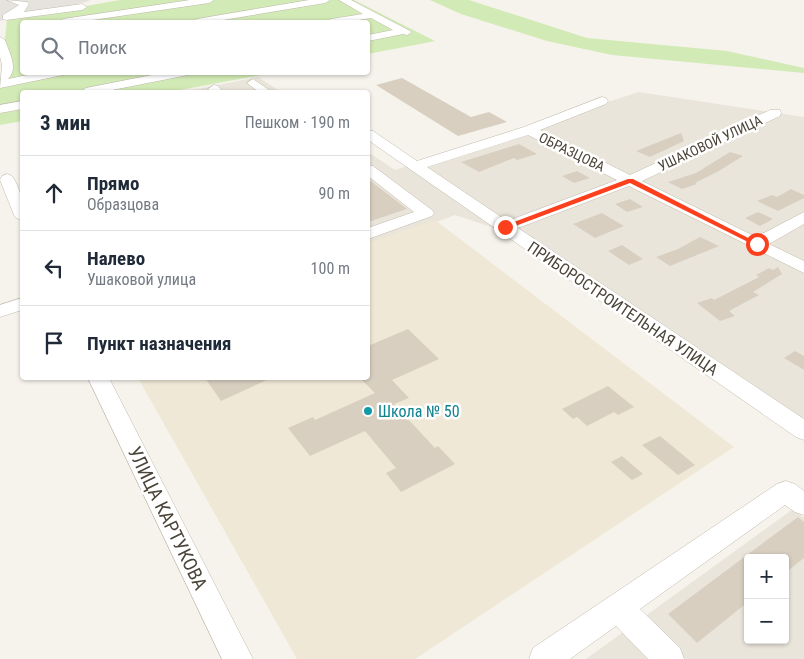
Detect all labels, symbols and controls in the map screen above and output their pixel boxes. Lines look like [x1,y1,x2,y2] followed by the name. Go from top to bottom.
[20,20,370,75] search box
[38,34,66,62] icon: search
[78,36,127,59] text: Поиск
[40,111,90,135] text: 3 мин
[655,112,765,174] street label: УШАКОВОЙ УЛИЦА
[245,113,350,132] text: Пешком · 190 m
[536,129,608,175] street label: ОБРАЗЦОВА
[87,172,140,195] text: Прямо
[40,179,68,207] icon: ahead
[318,184,350,203] text: 90 m
[87,195,159,214] text: Образцова
[494,216,517,239] route end
[746,233,769,256] route start
[524,237,722,379] street label: ПРИБОРОСТРОИТЕЛЬНАЯ УЛИЦА
[87,247,145,270] text: Налево
[40,254,68,282] icon: left
[311,259,350,278] text: 100 m
[87,270,196,289] text: Ушаковой улица
[40,329,68,357] icon: arrive
[87,332,231,355] text: Пункт назначения
[378,402,460,421] place label: Школа № 50
[362,405,374,417] marker: Школа № 50
[123,443,212,594] street label: УЛИЦА КАРТУКОВА
[744,554,789,644] map controls
[744,554,789,599] button: +
[744,599,789,644] button: −

